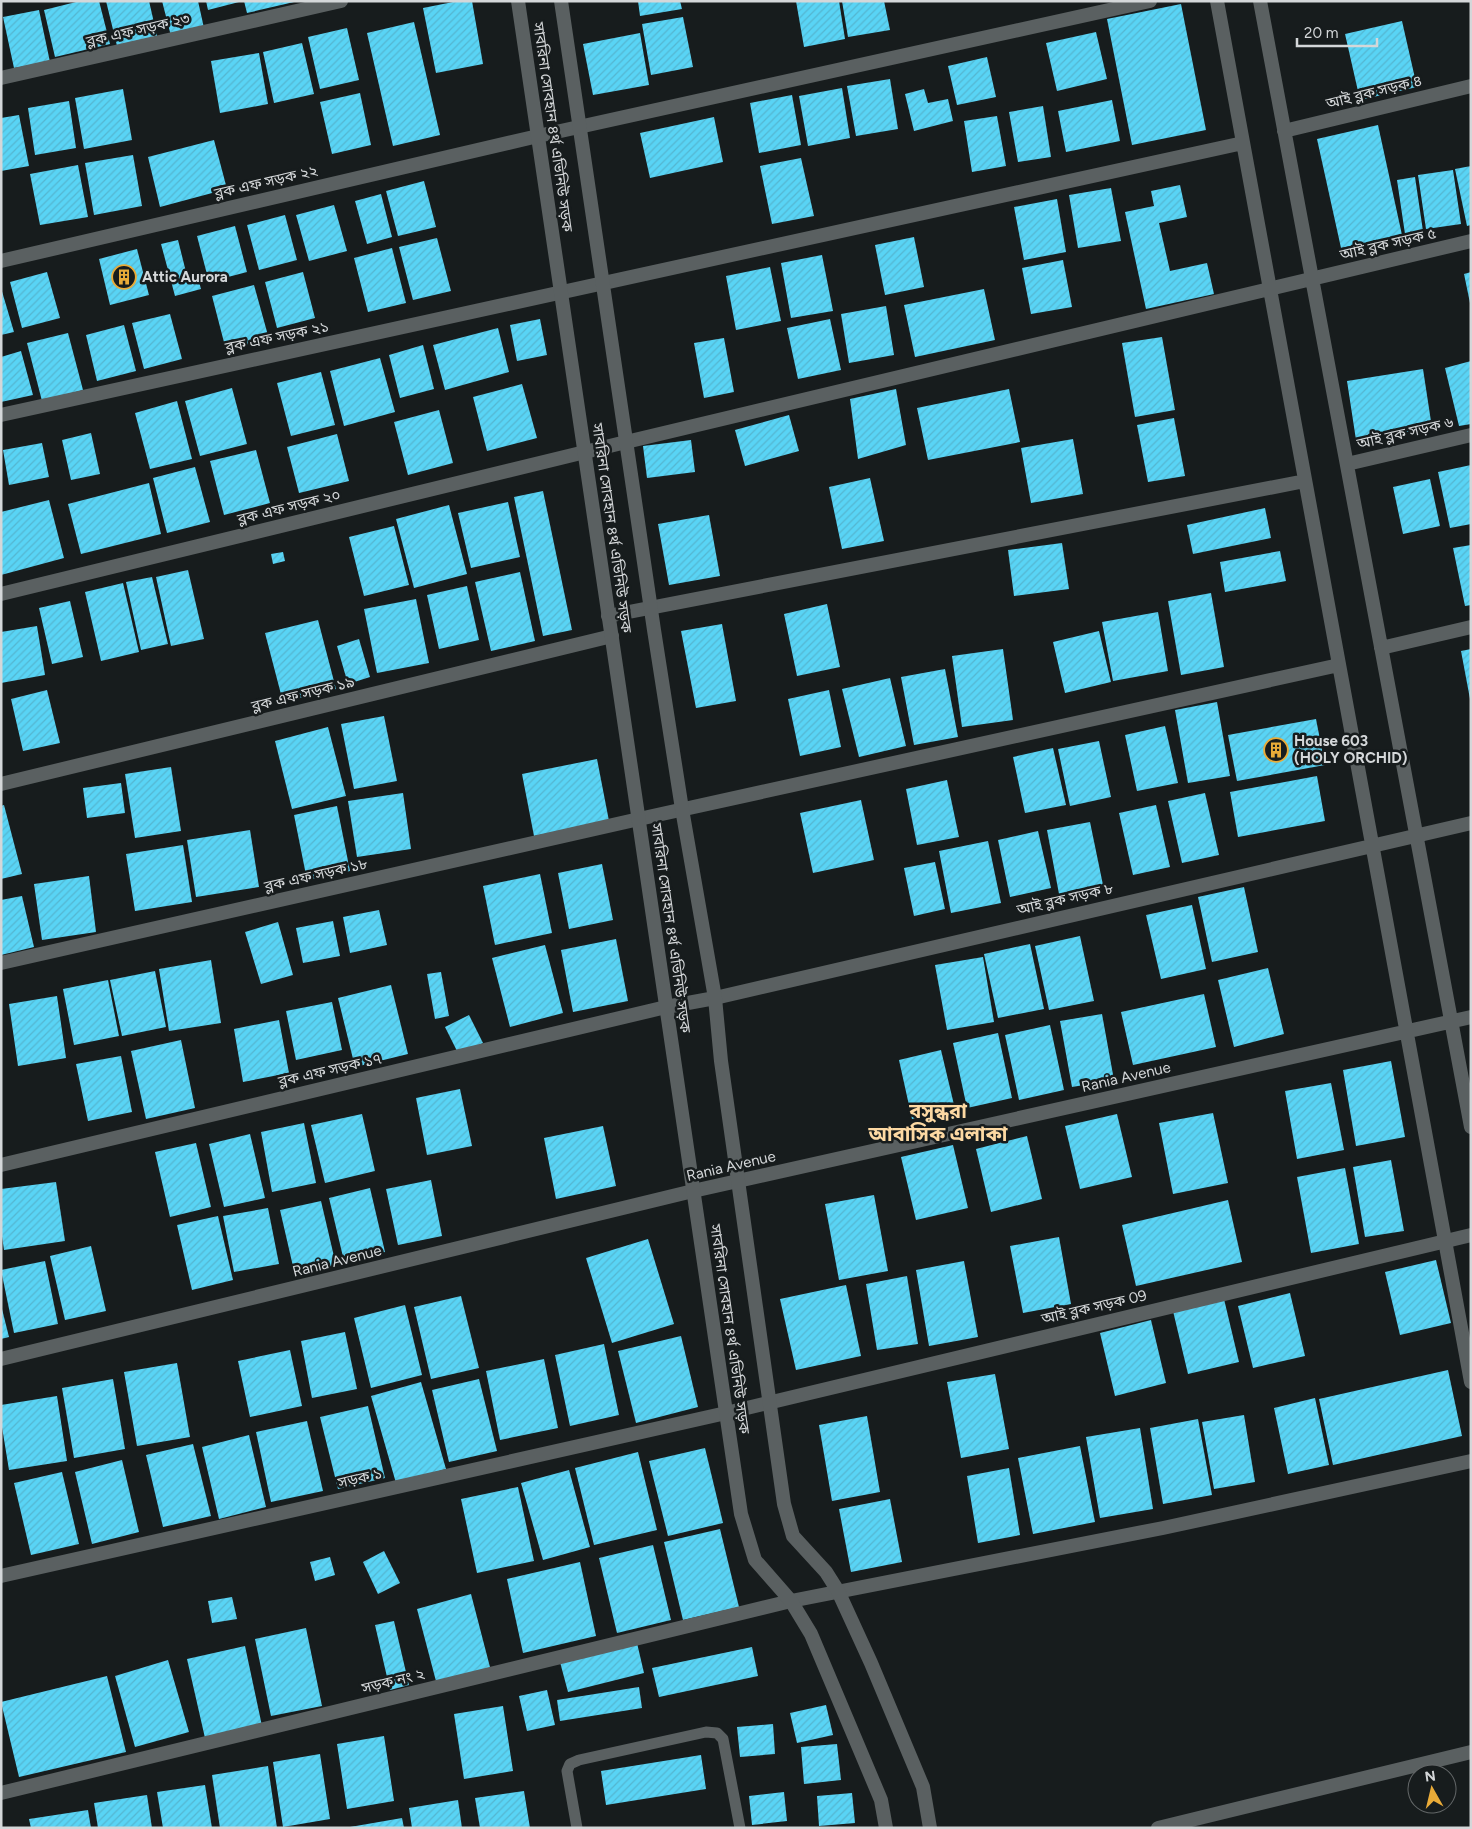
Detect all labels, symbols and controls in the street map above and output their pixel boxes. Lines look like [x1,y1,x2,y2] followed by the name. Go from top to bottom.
[84,9,191,51] street label: ব্লক এফ সড়ক ২৩
[1297,15,1377,47] scale bar
[529,20,577,234] street label: সাবরিনা সোবহান ৪র্থ এভিনিউ সড়ক
[1304,24,1338,42] text: 20 m
[1323,71,1424,113] street label: আই ব্লক সড়ক ৪
[212,161,319,203] street label: ব্লক এফ সড়ক ২২
[1337,224,1438,264] street label: আই ব্লক সড়ক ৫
[111,264,137,290] building icon: Attic Aurora
[142,268,228,286] place label: Attic Aurora
[223,317,330,357] street label: ব্লক এফ সড়ক ২১
[1354,413,1455,453] street label: আই ব্লক সড়ক ৬
[588,421,636,635] street label: সাবরিনা সোবহান ৪র্থ এভিনিউ সড়ক
[235,486,342,529] street label: ব্লক এফ সড়ক ২০
[249,672,356,716] street label: ব্লক এফ সড়ক ১৯
[1294,732,1408,767] place label: House 603 (HOLY ORCHID)
[1263,737,1289,763] building icon: House 603 (HOLY ORCHID)
[647,821,695,1035] street label: সাবরিনা সোবহান ৪র্থ এভিনিউ সড়ক
[262,854,369,896] street label: ব্লক এফ সড়ক ১৮
[1014,879,1115,919] street label: আই ব্লক সড়ক ৮
[276,1049,383,1091] street label: ব্লক এফ সড়ক ১৭
[1080,1058,1172,1096] street label: Rania Avenue
[868,1099,1008,1146] district label: বসুন্ধরা আবাসিক এলাকা
[685,1147,777,1185] street label: Rania Avenue
[706,1222,754,1436] street label: সাবরিনা সোবহান ৪র্থ এভিনিউ সড়ক
[291,1241,383,1281] street label: Rania Avenue
[1039,1286,1148,1328] street label: আই ব্লক সড়ক 09
[335,1464,384,1492] street label: সড়ক ১
[359,1664,426,1698] street label: সড়ক নং ২
[1407,1764,1457,1814] north arrow
[1424,1767,1437,1786] text: N

